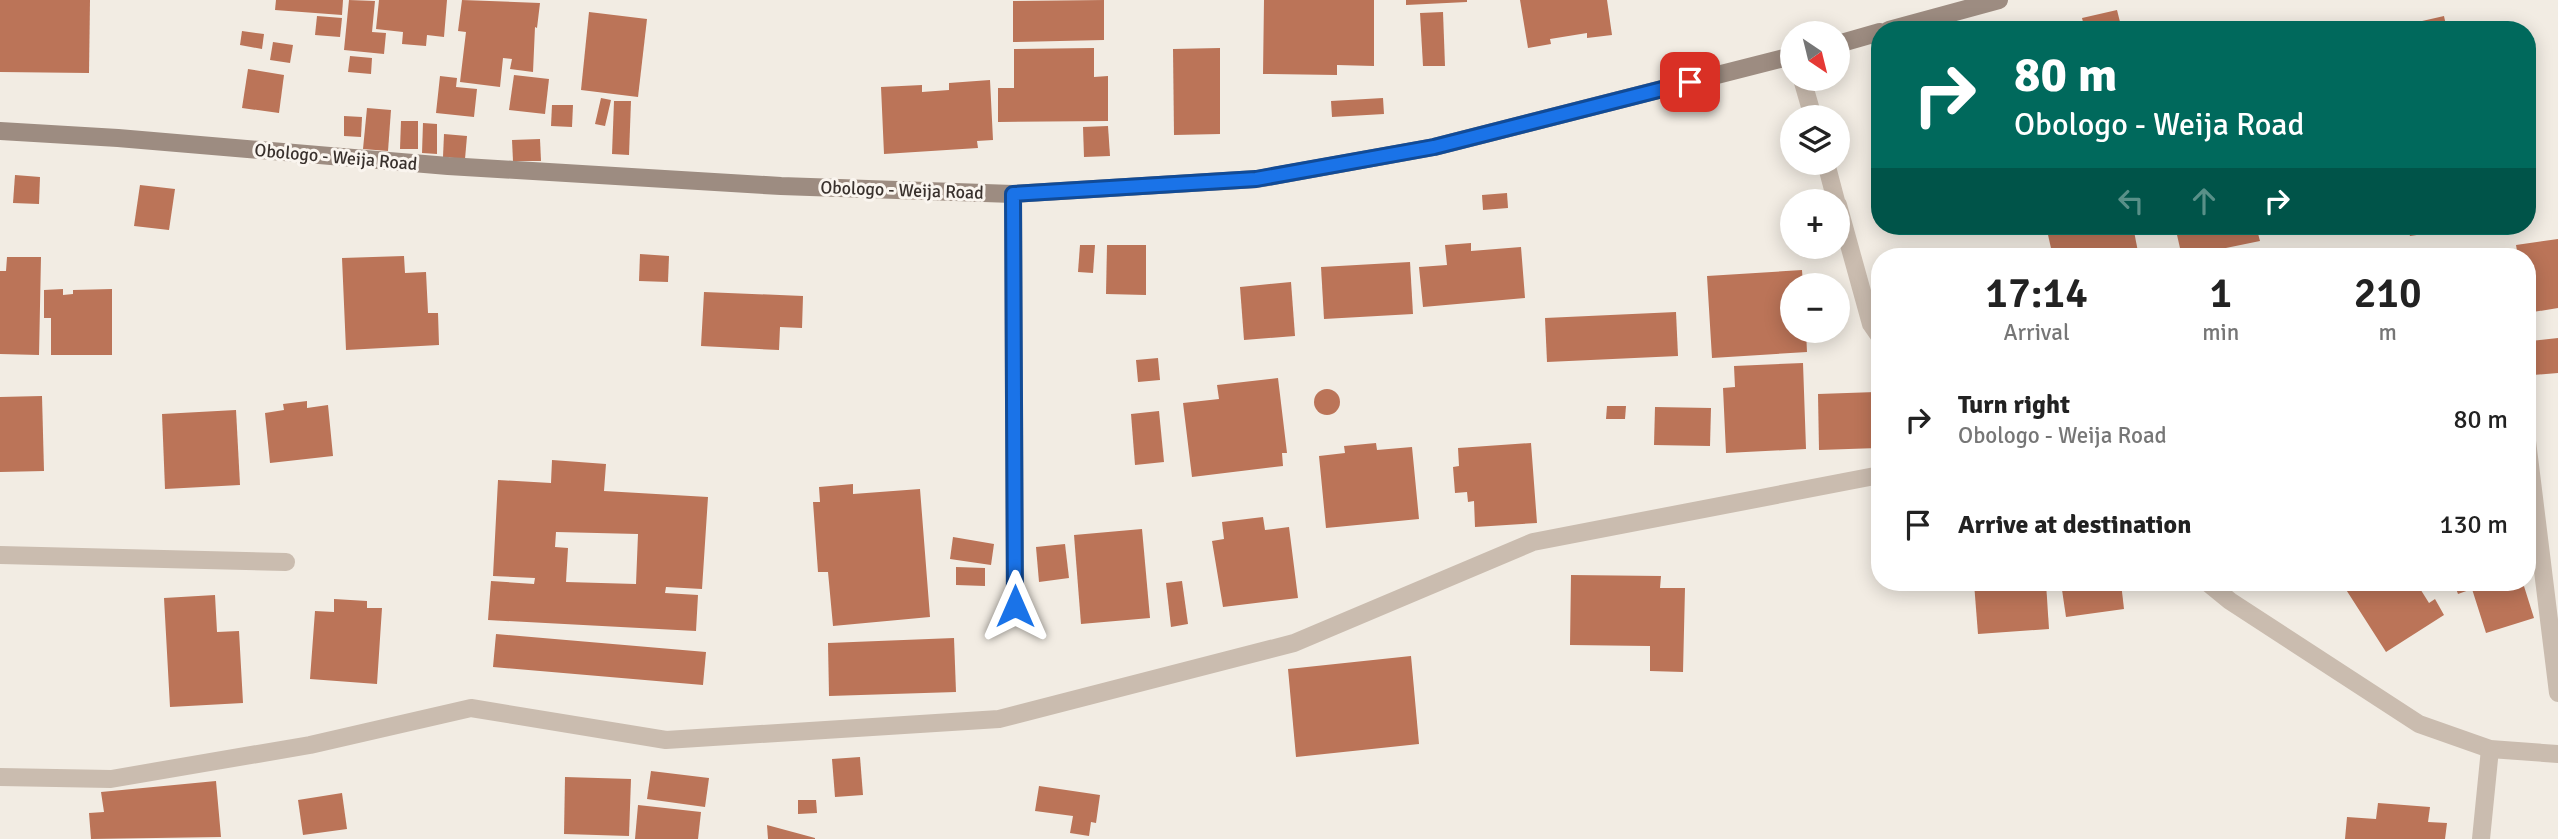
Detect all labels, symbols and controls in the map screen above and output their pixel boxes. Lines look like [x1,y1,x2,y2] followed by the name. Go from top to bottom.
[1780,21,1850,91] north arrow
[1780,21,1850,343] map controls
[2014,45,2117,105] text: 80 m
[1899,49,1990,140] icon: right
[1660,52,1720,112] pin
[1671,63,1709,101] icon: arrive
[1780,105,1850,175] button: layers
[2014,105,2304,144] text: Obologo - Weija Road
[254,139,418,175] street label: Obologo - Weija Road
[820,176,984,204] street label: Obologo - Weija Road
[2112,182,2150,220] icon: left
[2185,182,2223,220] icon: ahead
[2258,182,2296,220] icon: right
[1780,189,1850,259] button: +
[1985,268,2088,319] text: 17:14
[2209,268,2232,319] text: 1
[2354,268,2422,319] text: 210
[1780,273,1850,343] button: −
[2003,318,2070,347] text: Arrival
[2202,318,2239,347] text: min
[2378,318,2397,347] text: m
[1958,389,2070,421] text: Turn right
[1899,401,1937,439] icon: right
[2453,404,2508,436] text: 80 m
[1958,421,2167,450] text: Obologo - Weija Road
[1899,506,1937,544] icon: arrive
[1958,509,2191,541] text: Arrive at destination
[2439,509,2508,541] text: 130 m
[978,569,1052,643] position arrow

